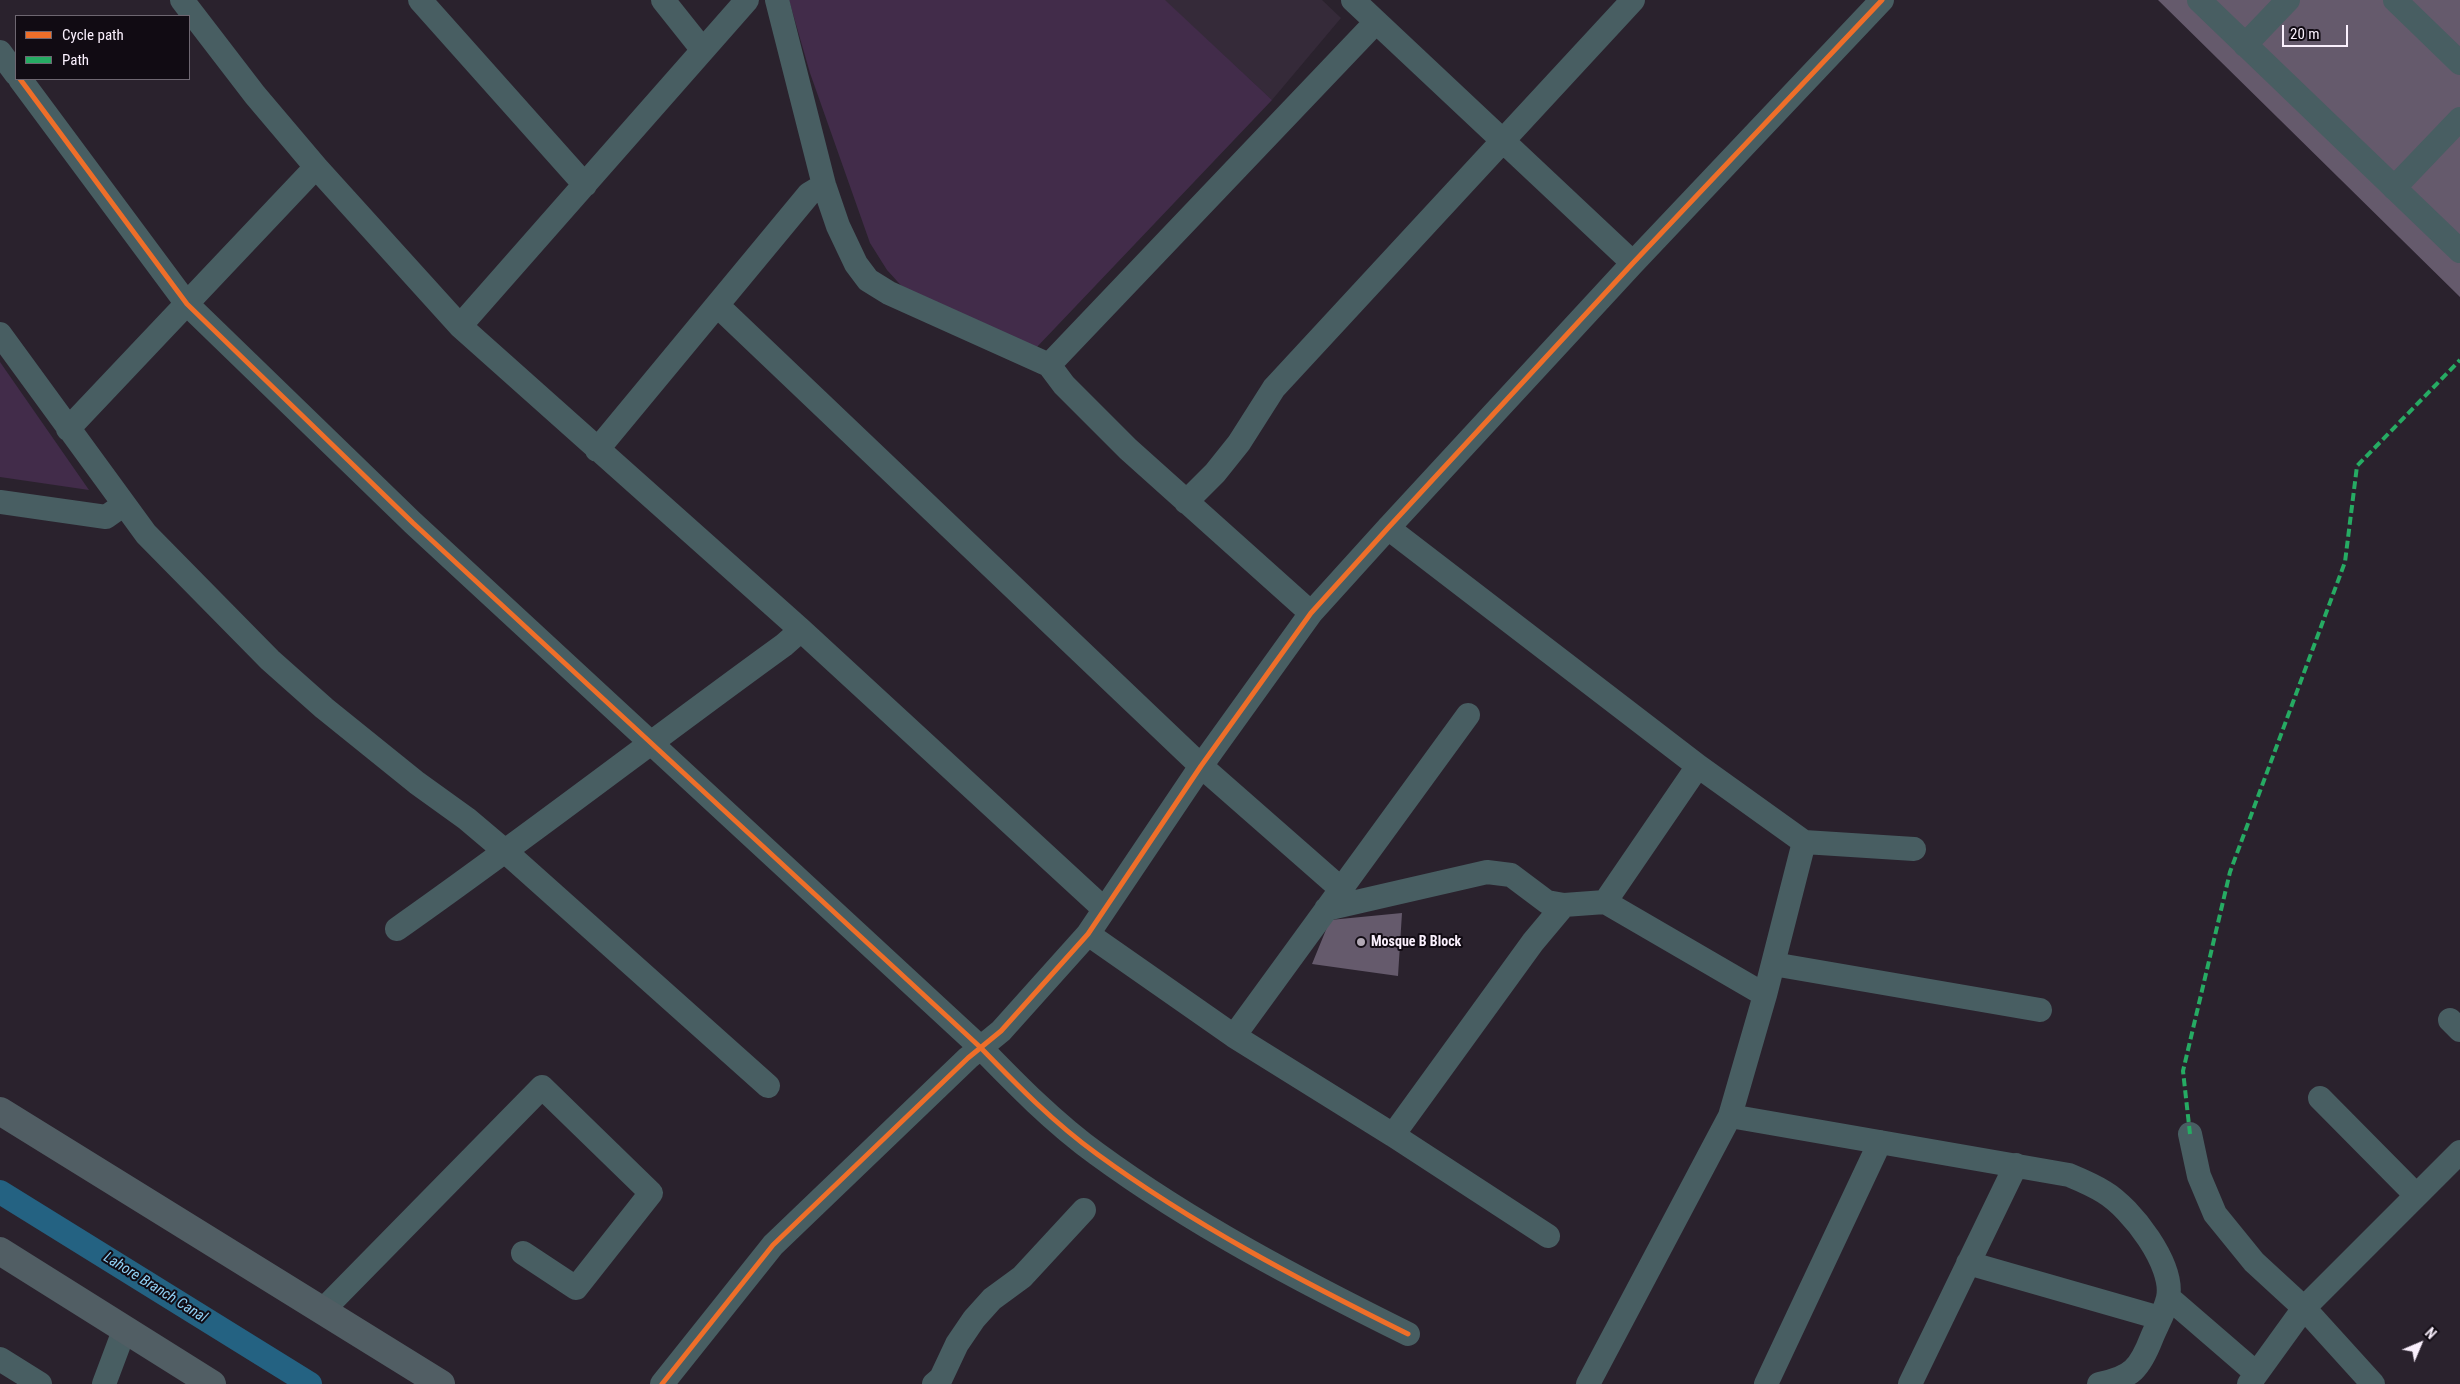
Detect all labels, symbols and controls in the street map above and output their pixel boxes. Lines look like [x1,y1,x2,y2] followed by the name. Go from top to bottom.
[15,15,190,80] legend
[2285,15,2351,47] scale bar
[2290,25,2320,43] text: 20 m
[62,26,124,44] text: Cycle path
[62,51,89,69] text: Path
[1371,934,1461,950] place label: Mosque B Block
[1355,936,1367,948] marker: Mosque B Block
[100,1249,210,1327] water label: Lahore Branch Canal
[2395,1319,2445,1369] north arrow
[2422,1325,2439,1342] text: N

